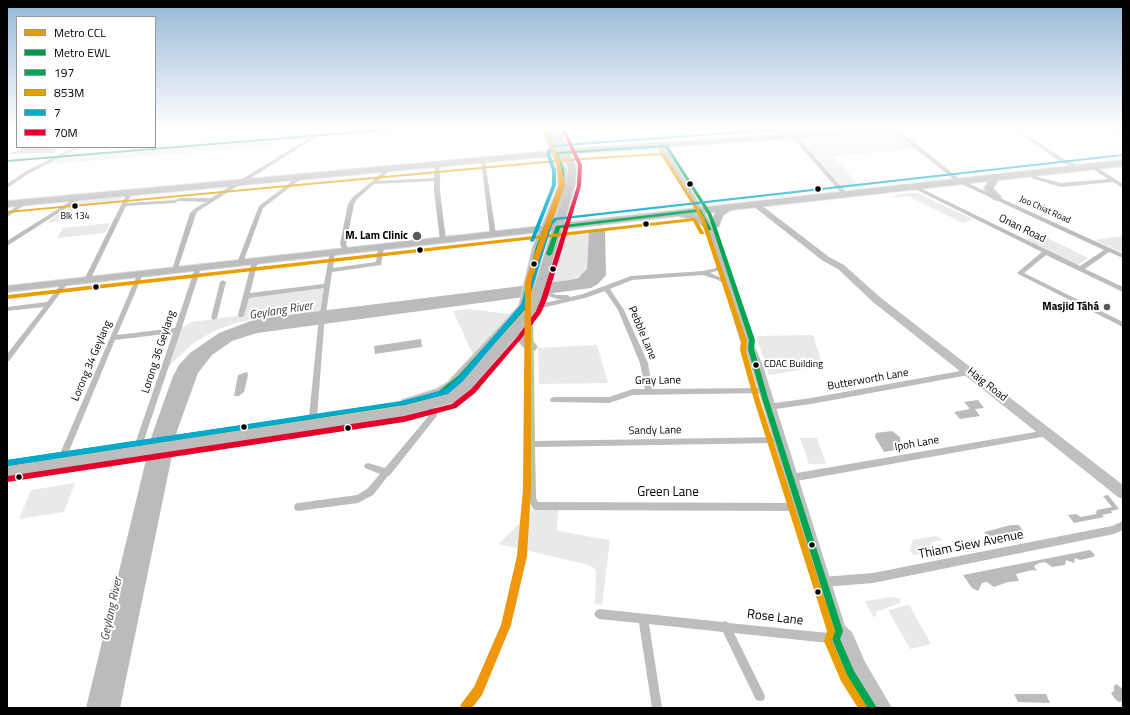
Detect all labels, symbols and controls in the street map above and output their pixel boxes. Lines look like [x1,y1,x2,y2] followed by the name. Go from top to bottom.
[16,16,156,148] legend
[54,23,106,42] text: Metro CCL
[54,43,110,62] text: Metro EWL
[54,63,74,82] text: 197
[54,83,84,102] text: 853M
[54,103,61,122] text: 7
[54,123,78,142] text: 70M
[685,179,695,189] unlabelled marker
[813,184,823,194] unlabelled marker
[1018,194,1072,226] street label: Joo Chiat Road
[70,201,80,211] marker: Blk 134
[60,212,90,222] place label: Blk 134
[996,212,1048,246] street label: Onan Road
[641,219,651,229] unlabelled marker
[345,229,408,243] place label: M. Lam Clinic
[411,230,423,242] marker: M. Lam Clinic
[415,245,425,255] unlabelled marker
[529,259,539,269] unlabelled marker
[548,264,558,274] unlabelled marker
[91,282,101,292] unlabelled marker
[248,299,314,323] water label: Geylang River
[1042,300,1099,314] place label: Masjid Táhá
[1102,302,1112,312] marker: Masjid Táhá
[625,304,659,362] street label: Pebble Lane
[139,309,179,395] street label: Lorong 36 Geylang
[69,319,115,403] street label: Lorong 34 Geylang
[764,359,823,371] place label: CDAC Building
[751,360,761,370] marker: CDAC Building
[964,365,1010,405] street label: Haig Road
[826,366,910,394] street label: Butterworth Lane
[635,374,681,388] street label: Gray Lane
[239,422,249,432] unlabelled marker
[343,423,353,433] unlabelled marker
[628,424,682,438] street label: Sandy Lane
[894,434,940,454] street label: Ipoh Lane
[14,472,24,482] unlabelled marker
[637,485,699,501] street label: Green Lane
[917,527,1025,563] street label: Thiam Siew Avenue
[807,540,817,550] unlabelled marker
[98,576,126,642] water label: Geylang River
[813,587,823,597] unlabelled marker
[746,607,804,629] street label: Rose Lane

